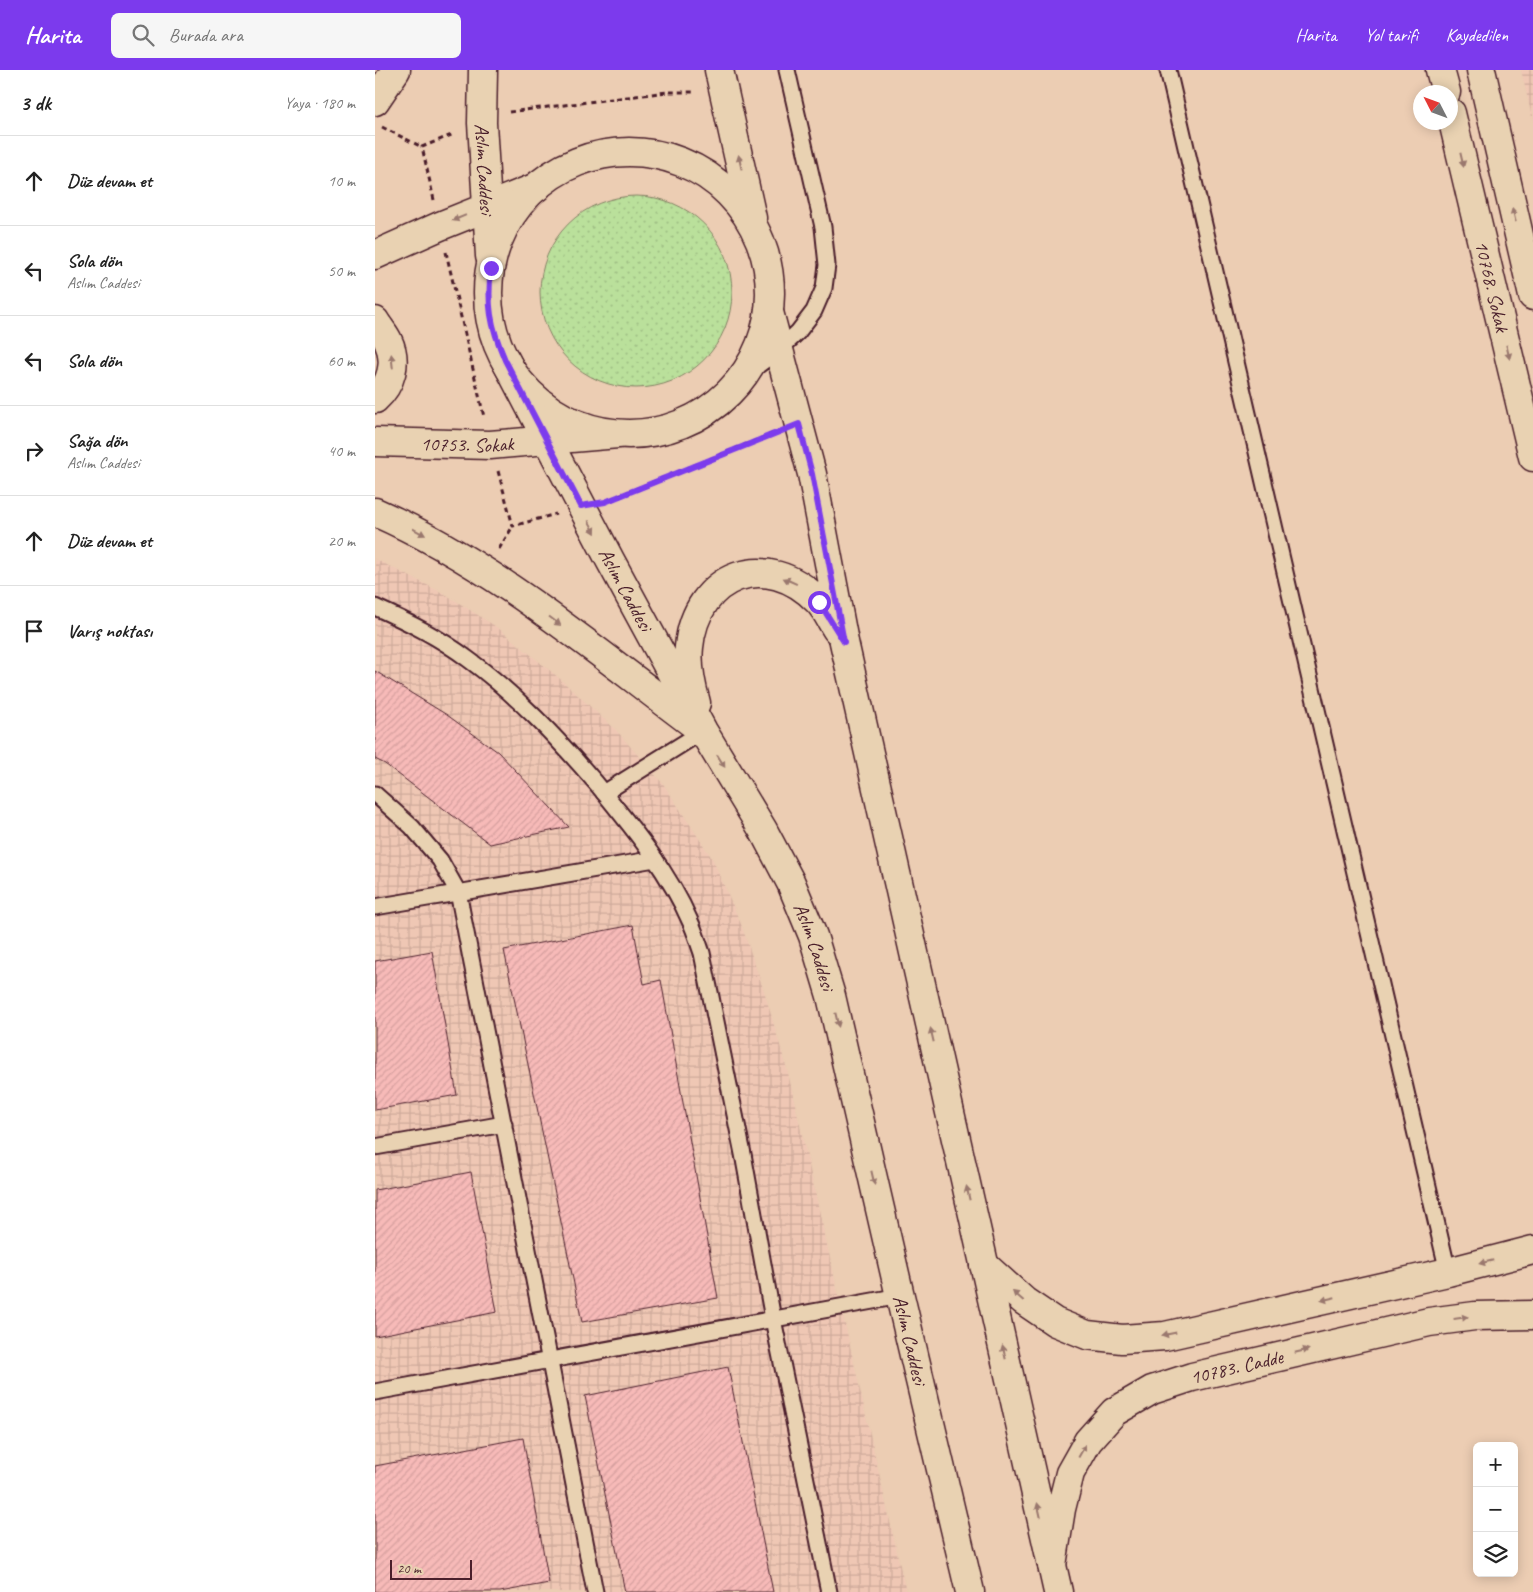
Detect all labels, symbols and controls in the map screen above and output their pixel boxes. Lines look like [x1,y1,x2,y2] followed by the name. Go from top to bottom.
[111,13,461,58] search box
[25,20,81,50] text: Harita
[129,21,157,49] icon: search
[169,23,243,47] text: Burada ara
[1296,24,1337,46] text: Harita
[1365,24,1418,46] text: Yol tarifi
[1446,24,1508,46] text: Kaydedilen
[1413,85,1458,130] north arrow
[20,90,51,116] text: 3 dk
[284,93,355,113] text: Yaya · 180 m
[470,123,500,217] street label: Aslım Caddesi
[1458,153,1466,168] one-way arrow
[736,155,744,170] one-way arrow
[20,167,48,195] icon: ahead
[67,169,152,193] text: Düz devam et
[328,171,355,191] text: 10 m
[1510,207,1518,222] one-way arrow
[452,215,466,223] one-way arrow
[1469,238,1516,336] street label: 10768. Sokak
[67,249,122,273] text: Sola dön
[20,257,48,285] icon: left
[480,257,503,280] route end
[328,261,355,281] text: 50 m
[67,273,140,293] text: Aslım Caddesi
[1504,345,1512,360] one-way arrow
[20,347,48,375] icon: left
[67,349,122,373] text: Sola dön
[328,351,355,371] text: 60 m
[388,353,396,369] one-way arrow
[67,429,128,453] text: Sağa dön
[420,430,516,458] street label: 10753. Sokak
[20,437,48,465] icon: right
[328,441,355,461] text: 40 m
[67,453,140,473] text: Aslım Caddesi
[588,519,596,534] one-way arrow
[20,527,48,555] icon: ahead
[412,528,426,537] one-way arrow
[67,529,152,553] text: Düz devam et
[328,531,355,551] text: 20 m
[593,543,660,637] street label: Aslım Caddesi
[783,576,797,584] one-way arrow
[808,591,831,614] route start
[548,615,561,626] one-way arrow
[20,617,48,645] icon: arrive
[67,619,152,643] text: Varış noktası
[717,754,726,767] one-way arrow
[788,899,842,995] street label: Aslım Caddesi
[833,1012,841,1027] one-way arrow
[928,1027,936,1042] one-way arrow
[869,1170,877,1186] one-way arrow
[964,1186,972,1201] one-way arrow
[1478,1258,1493,1266] one-way arrow
[1012,1290,1025,1301] one-way arrow
[888,1293,933,1389] street label: Aslım Caddesi
[1320,1295,1335,1303] one-way arrow
[1454,1314,1470,1322] one-way arrow
[1161,1331,1177,1339] one-way arrow
[1000,1344,1008,1359] one-way arrow
[1188,1344,1287,1390] street label: 10783. Cadde
[1295,1347,1311,1355] one-way arrow
[1473,1442,1518,1577] map controls
[1473,1442,1518,1487] button: +
[1078,1444,1086,1458] one-way arrow
[1473,1487,1518,1532] button: −
[1035,1503,1043,1518] one-way arrow
[1473,1532,1518,1577] button: layers
[390,1557,473,1580] scale bar
[397,1560,421,1577] text: 20 m

